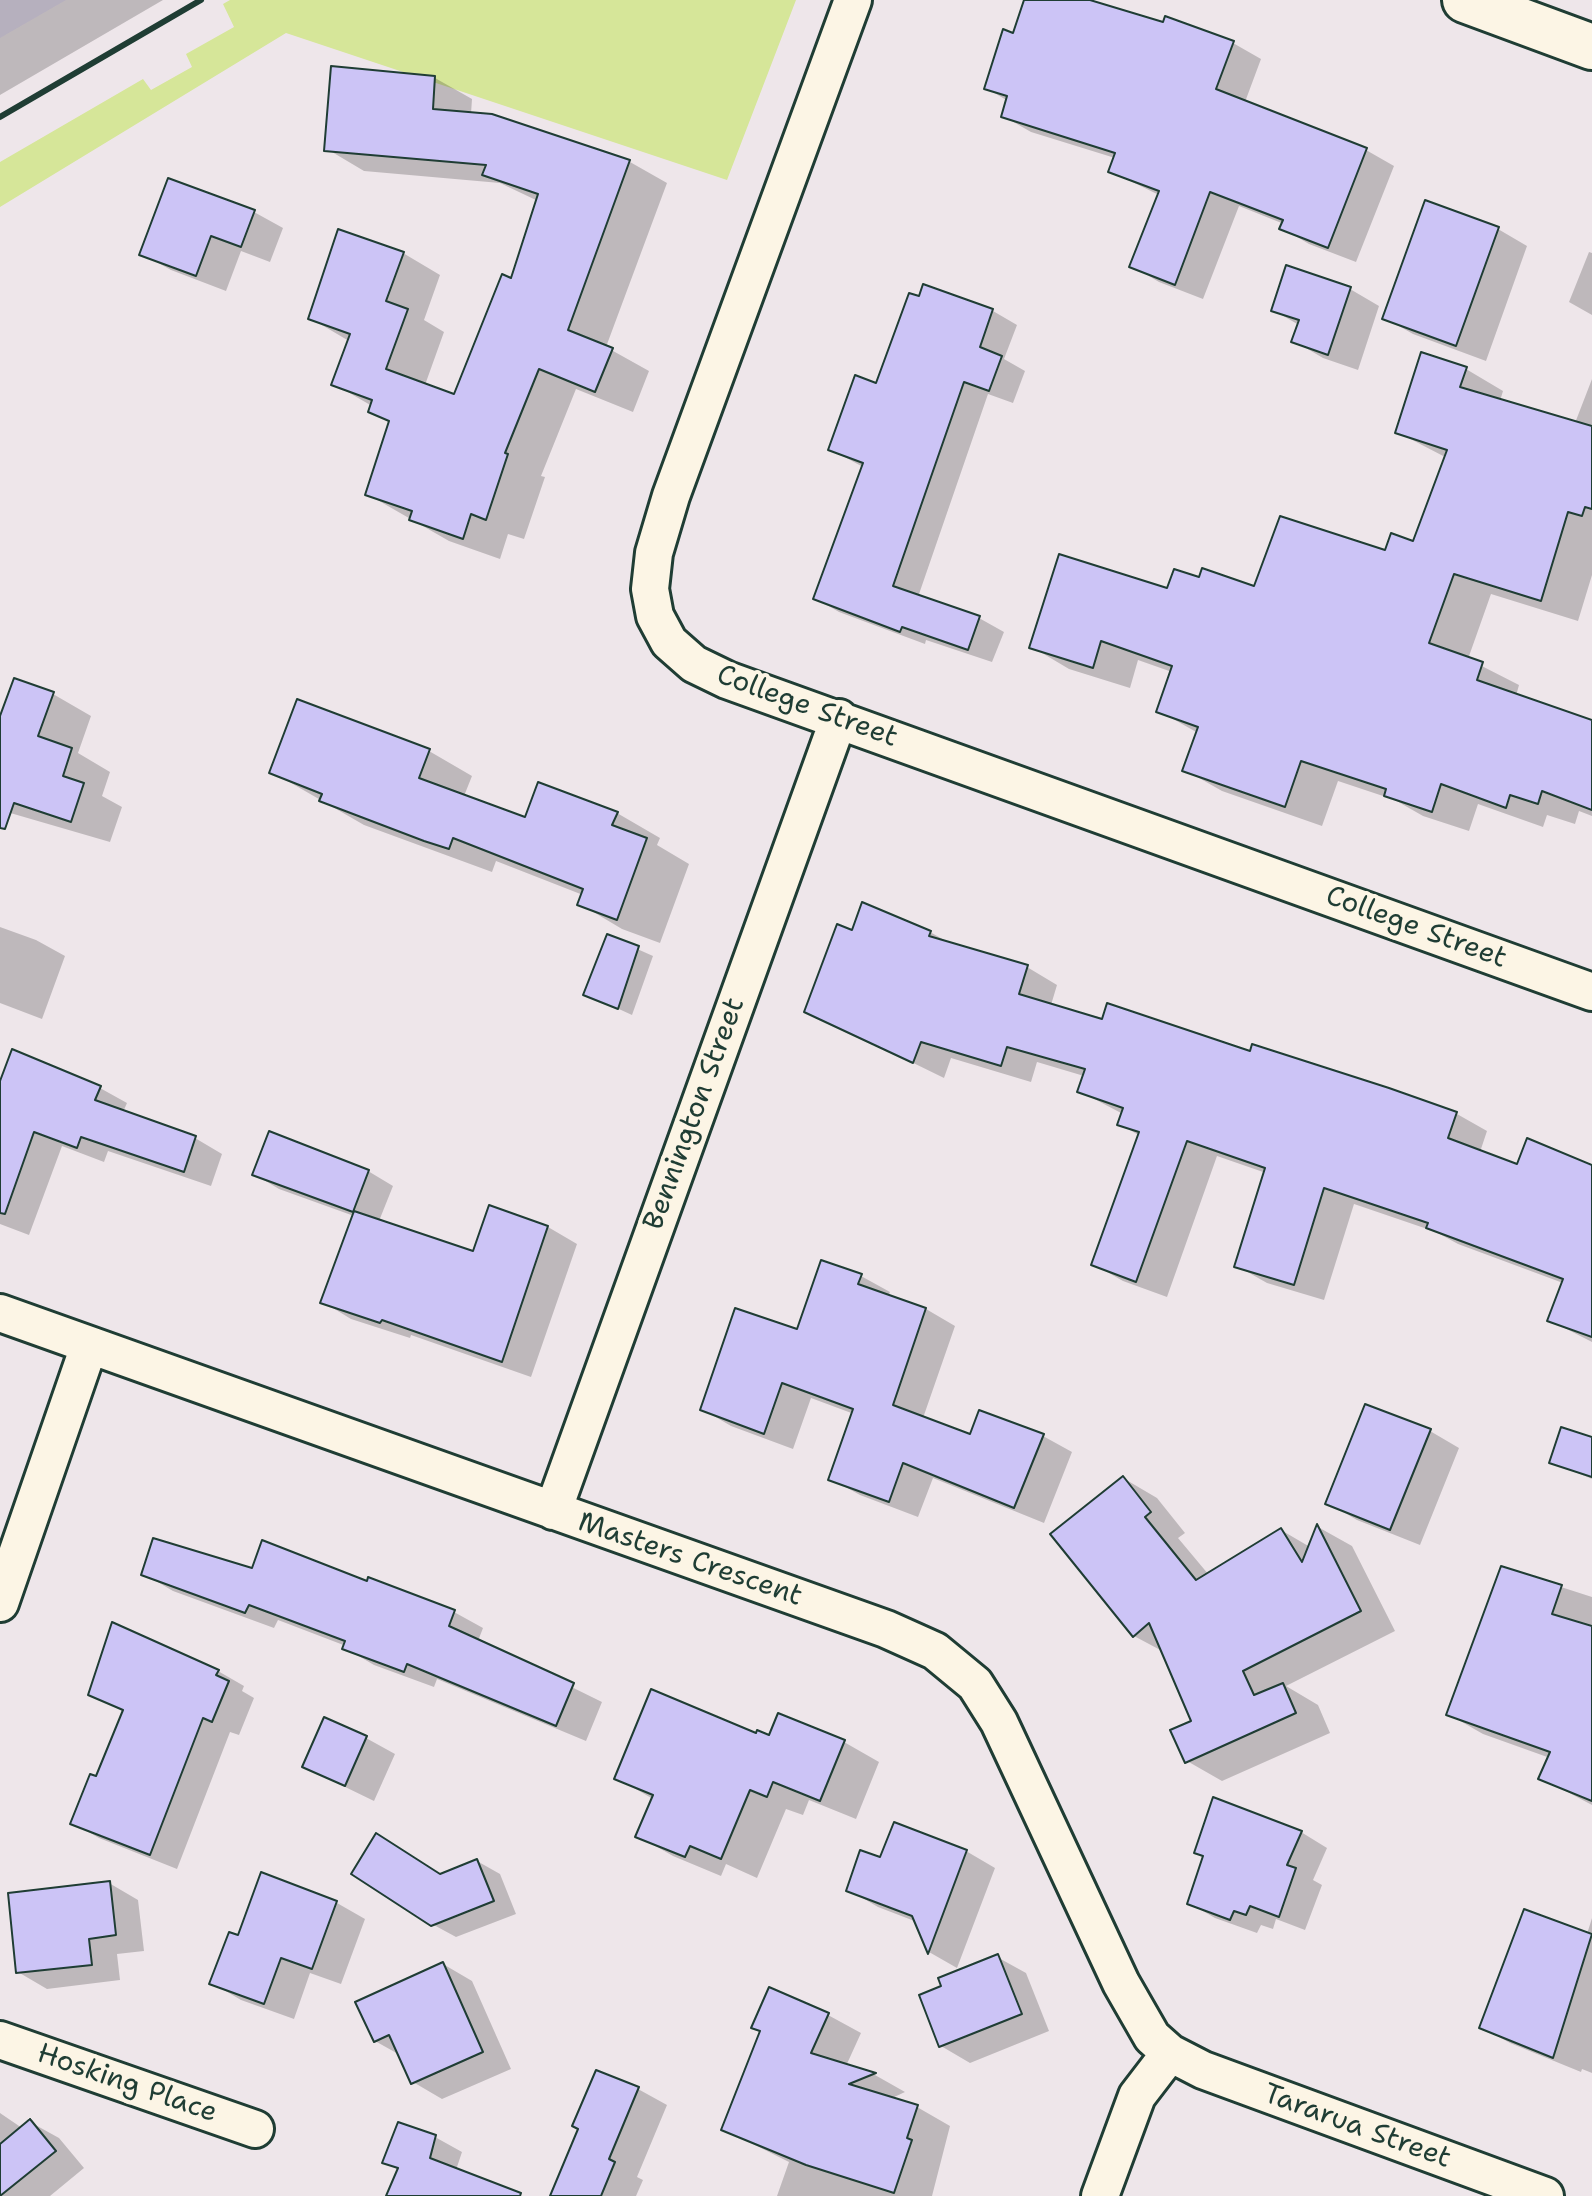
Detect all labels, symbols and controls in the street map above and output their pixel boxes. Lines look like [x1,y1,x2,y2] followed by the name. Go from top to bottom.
[712,659,902,755] street label: College Street
[1321,880,1511,976] street label: College Street
[637,993,753,1235] street label: Bennington Street
[574,1506,806,1614] street label: Masters Crescent
[33,2037,221,2131] street label: Hosking Place
[1259,2078,1455,2176] street label: Tararua Street

